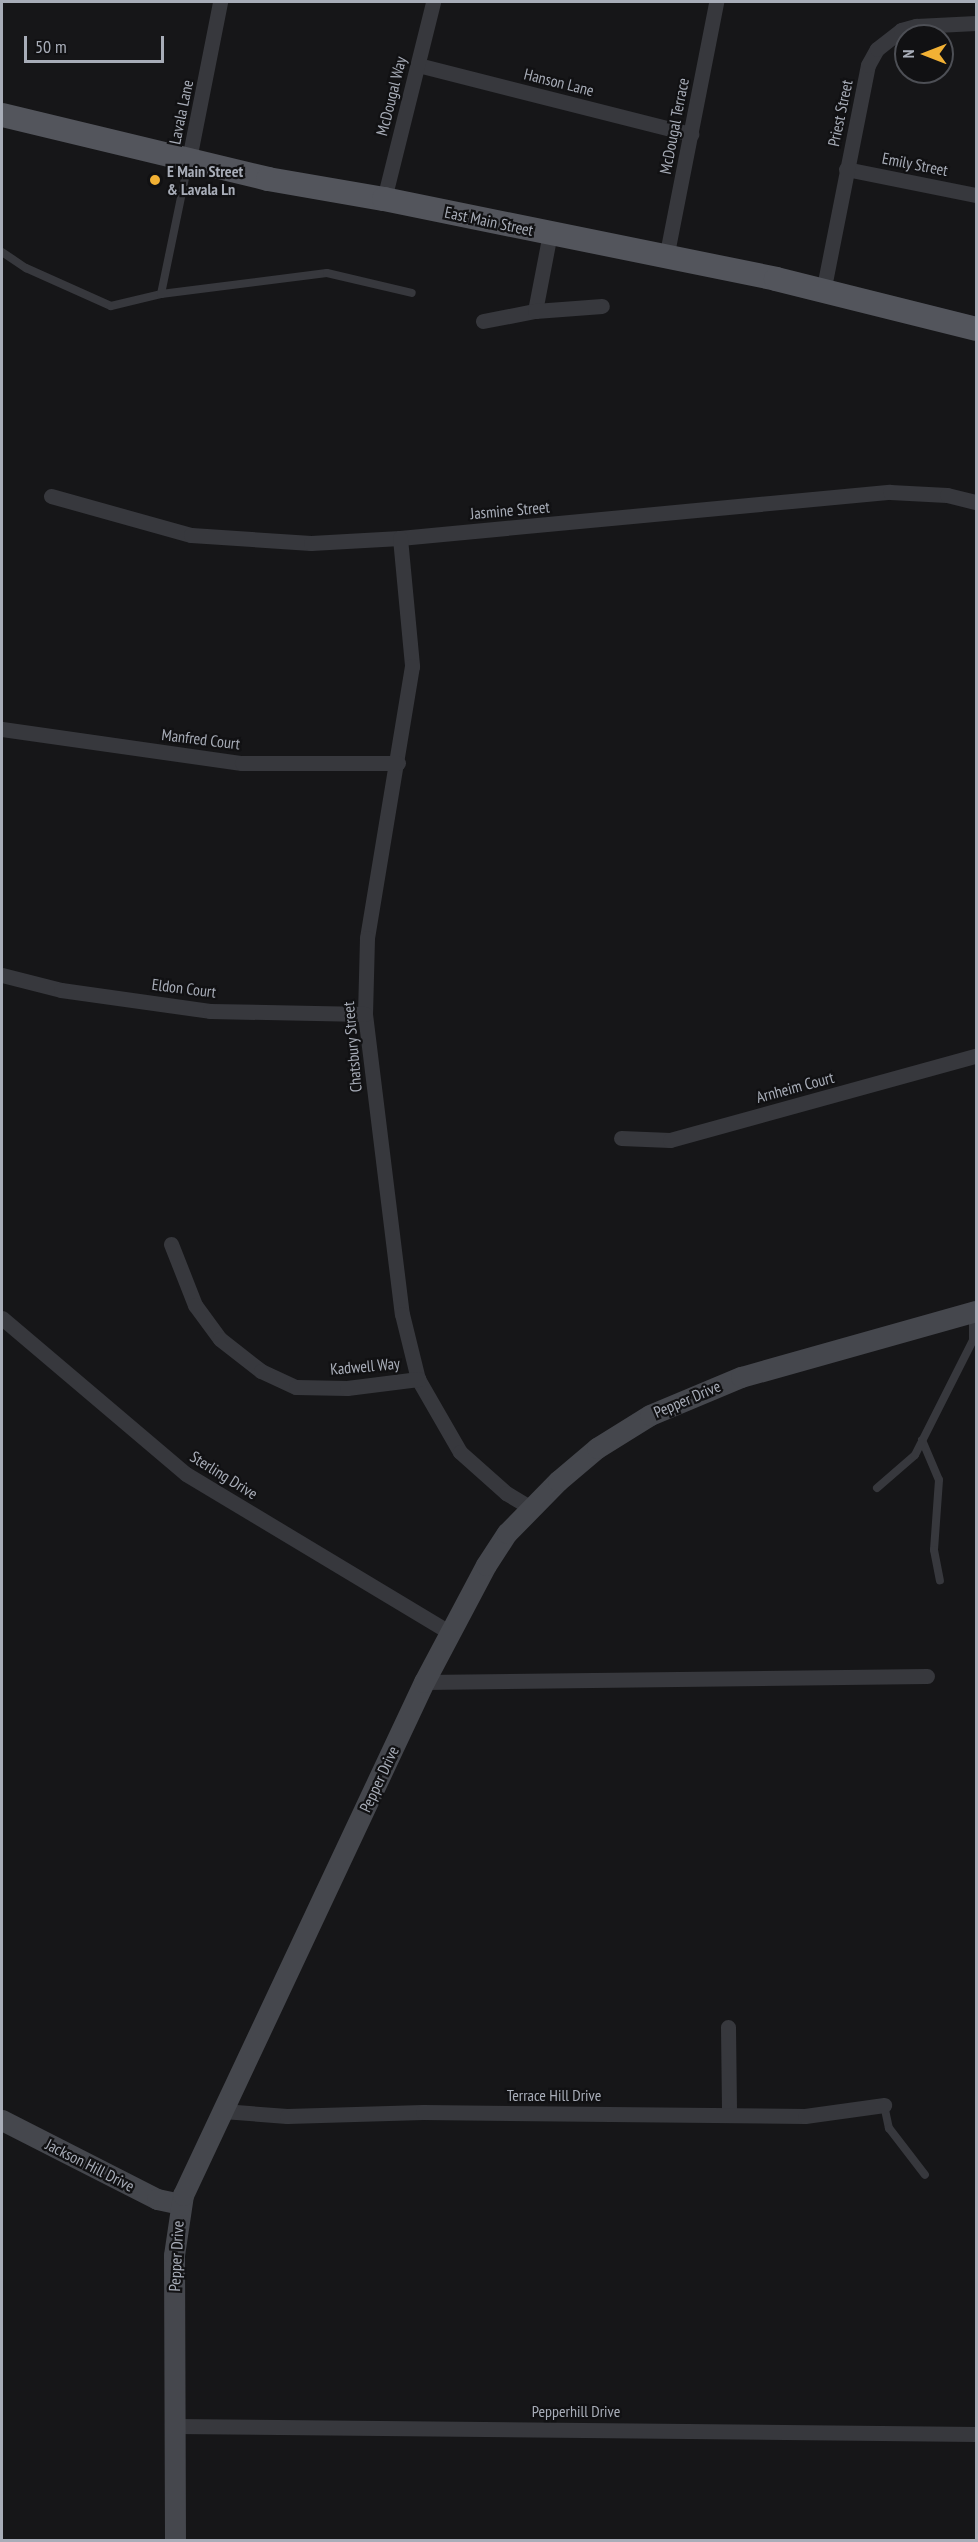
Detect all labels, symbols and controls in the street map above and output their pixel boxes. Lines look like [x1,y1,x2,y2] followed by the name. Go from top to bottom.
[27,24,166,62] scale bar
[894,24,954,84] north arrow
[35,35,67,58] text: 50 m
[898,50,918,58] text: N
[372,54,410,138] street label: McDougal Way
[522,64,596,100] street label: Hanson Lane
[655,76,693,176] street label: McDougal Terrace
[165,78,197,146] street label: Lavala Lane
[824,78,856,148] street label: Priest Street
[880,148,950,180] street label: Emily Street
[167,161,243,199] place label: E Main Street & Lavala Ln
[148,173,162,187] marker: E Main Street & Lavala Ln
[443,202,535,240] street label: East Main Street
[469,497,551,523] street label: Jasmine Street
[161,725,241,753] street label: Manfred Court
[151,975,217,1001] street label: Eldon Court
[338,1001,366,1093] street label: Chatsbury Street
[754,1067,836,1107] street label: Arnheim Court
[329,1353,401,1379] street label: Kadwell Way
[651,1376,723,1422] street label: Pepper Drive
[187,1447,261,1503] street label: Sterling Drive
[355,1743,403,1815] street label: Pepper Drive
[507,2085,601,2105] street label: Terrace Hill Drive
[42,2134,138,2196] street label: Jackson Hill Drive
[165,2220,187,2292] street label: Pepper Drive
[532,2401,620,2421] street label: Pepperhill Drive

